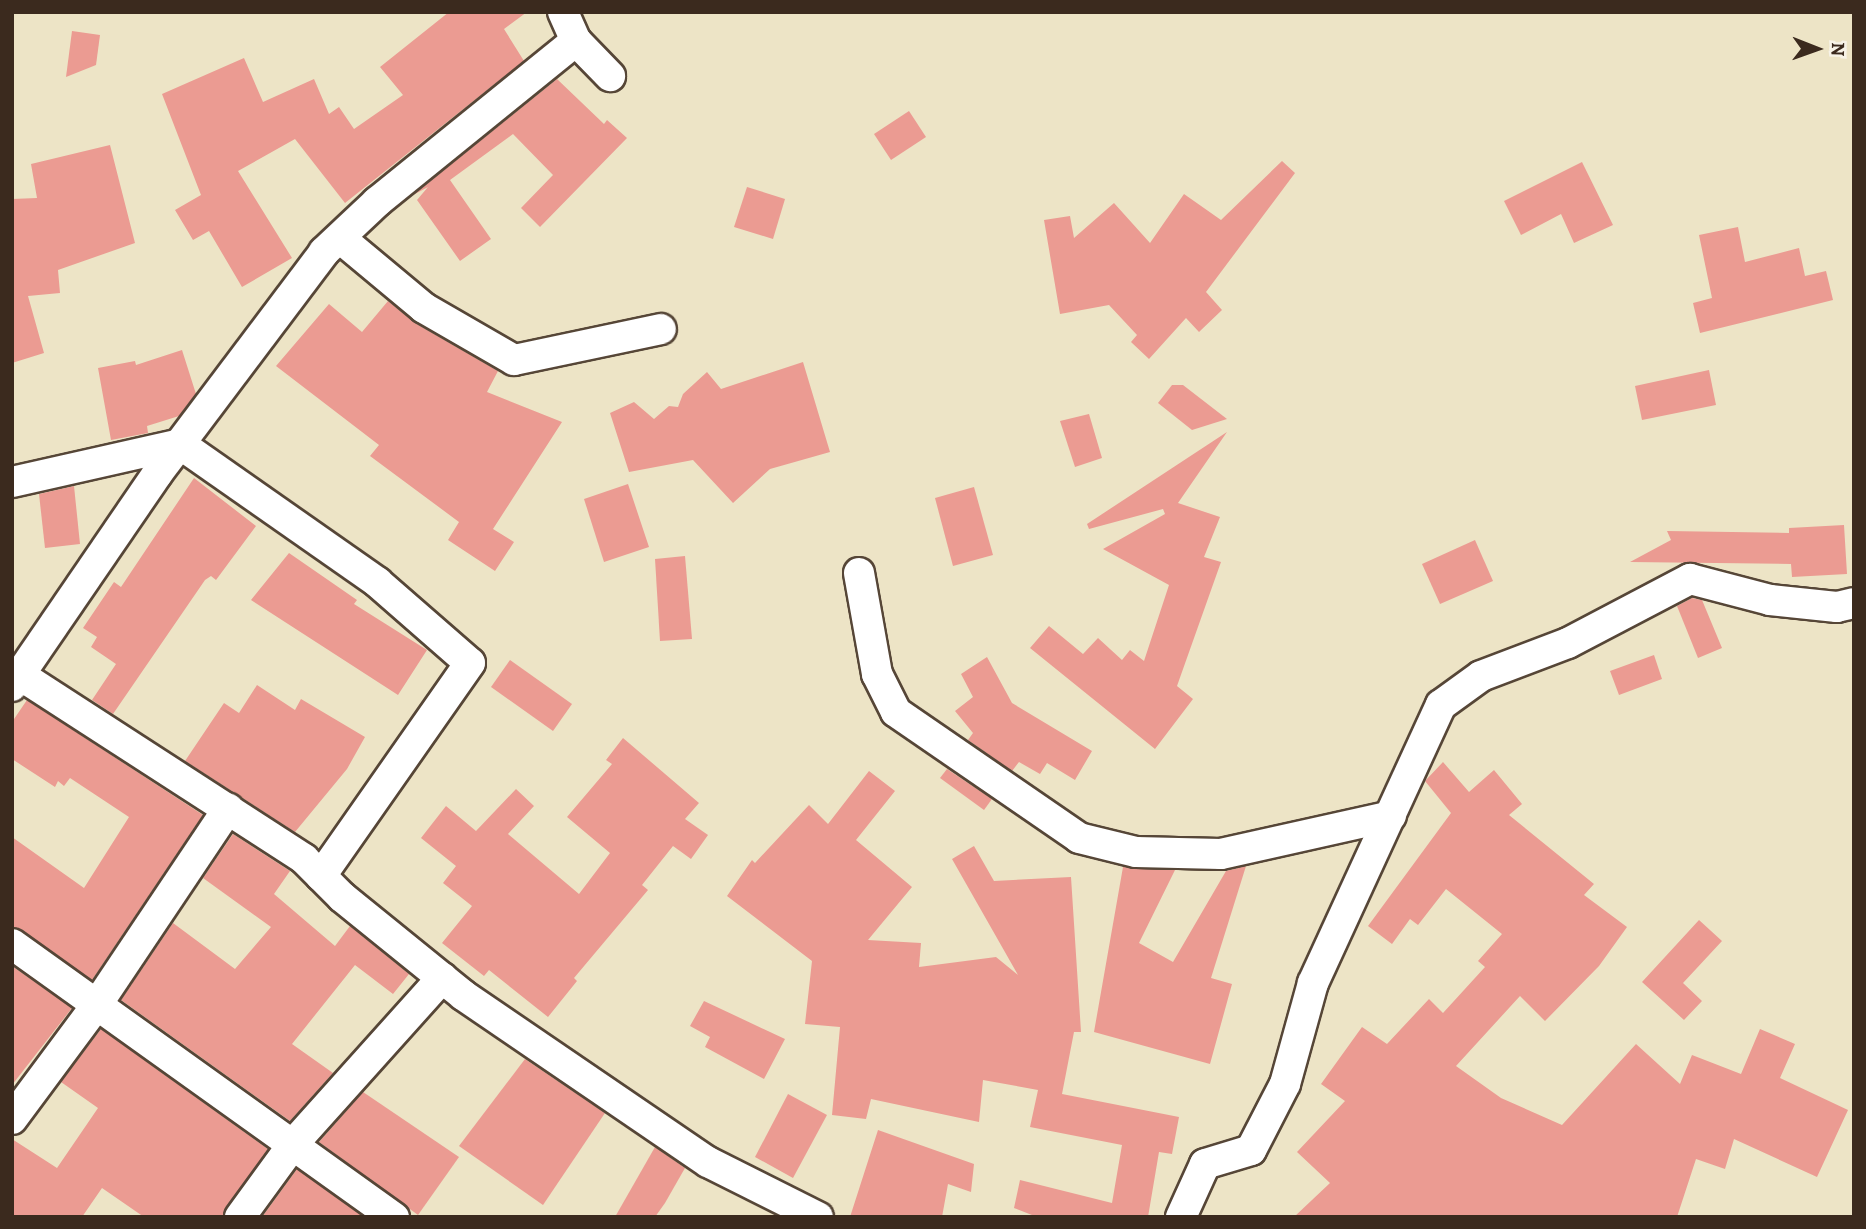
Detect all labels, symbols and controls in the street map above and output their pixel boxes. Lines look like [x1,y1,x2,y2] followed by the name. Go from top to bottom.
[1782,14,1852,84] north arrow
[1825,42,1851,57] text: N

